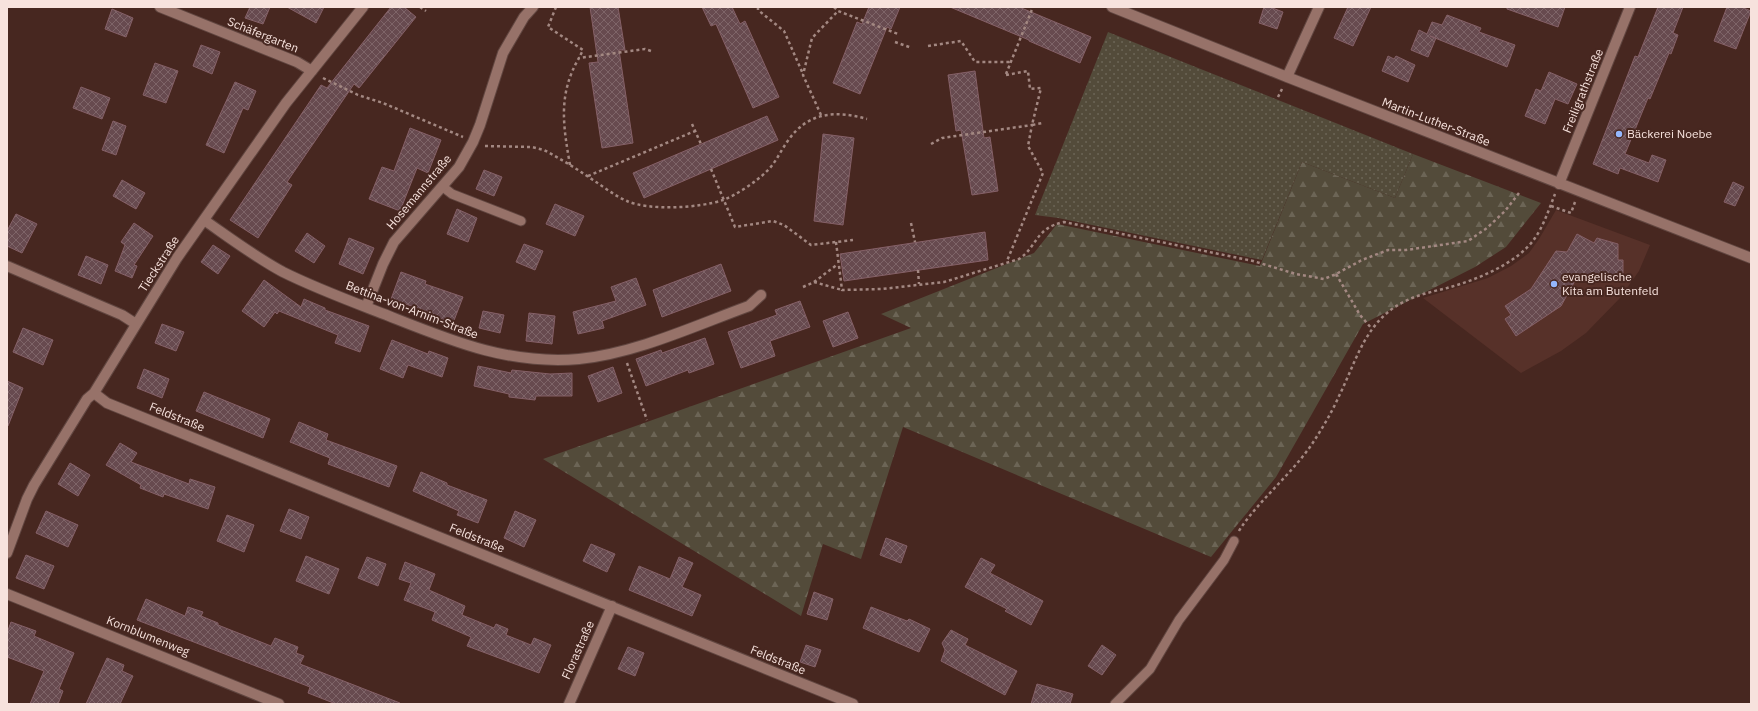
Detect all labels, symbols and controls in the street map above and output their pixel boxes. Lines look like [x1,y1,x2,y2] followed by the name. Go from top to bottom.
[225,13,301,56] street label: Schäfergarten
[1559,46,1606,135] street label: Freiligrathstraße
[1380,94,1493,149] street label: Martin-Luther-Straße
[1627,126,1713,141] place label: Bäckerei Noebe
[1614,129,1624,139] marker: Bäckerei Noebe
[383,151,455,232] street label: Hosemannstraße
[135,233,182,295] street label: Tieckstraße
[1562,269,1659,298] place label: evangelische Kita am Butenfeld
[344,277,481,342] street label: Bettina-von-Arnim-Straße
[1549,279,1559,289] marker: evangelische Kita am Butenfeld
[147,399,207,435] street label: Feldstraße
[447,520,507,556] street label: Feldstraße
[104,612,192,659] street label: Kornblumenweg
[558,618,597,681] street label: Florastraße
[748,642,808,678] street label: Feldstraße

